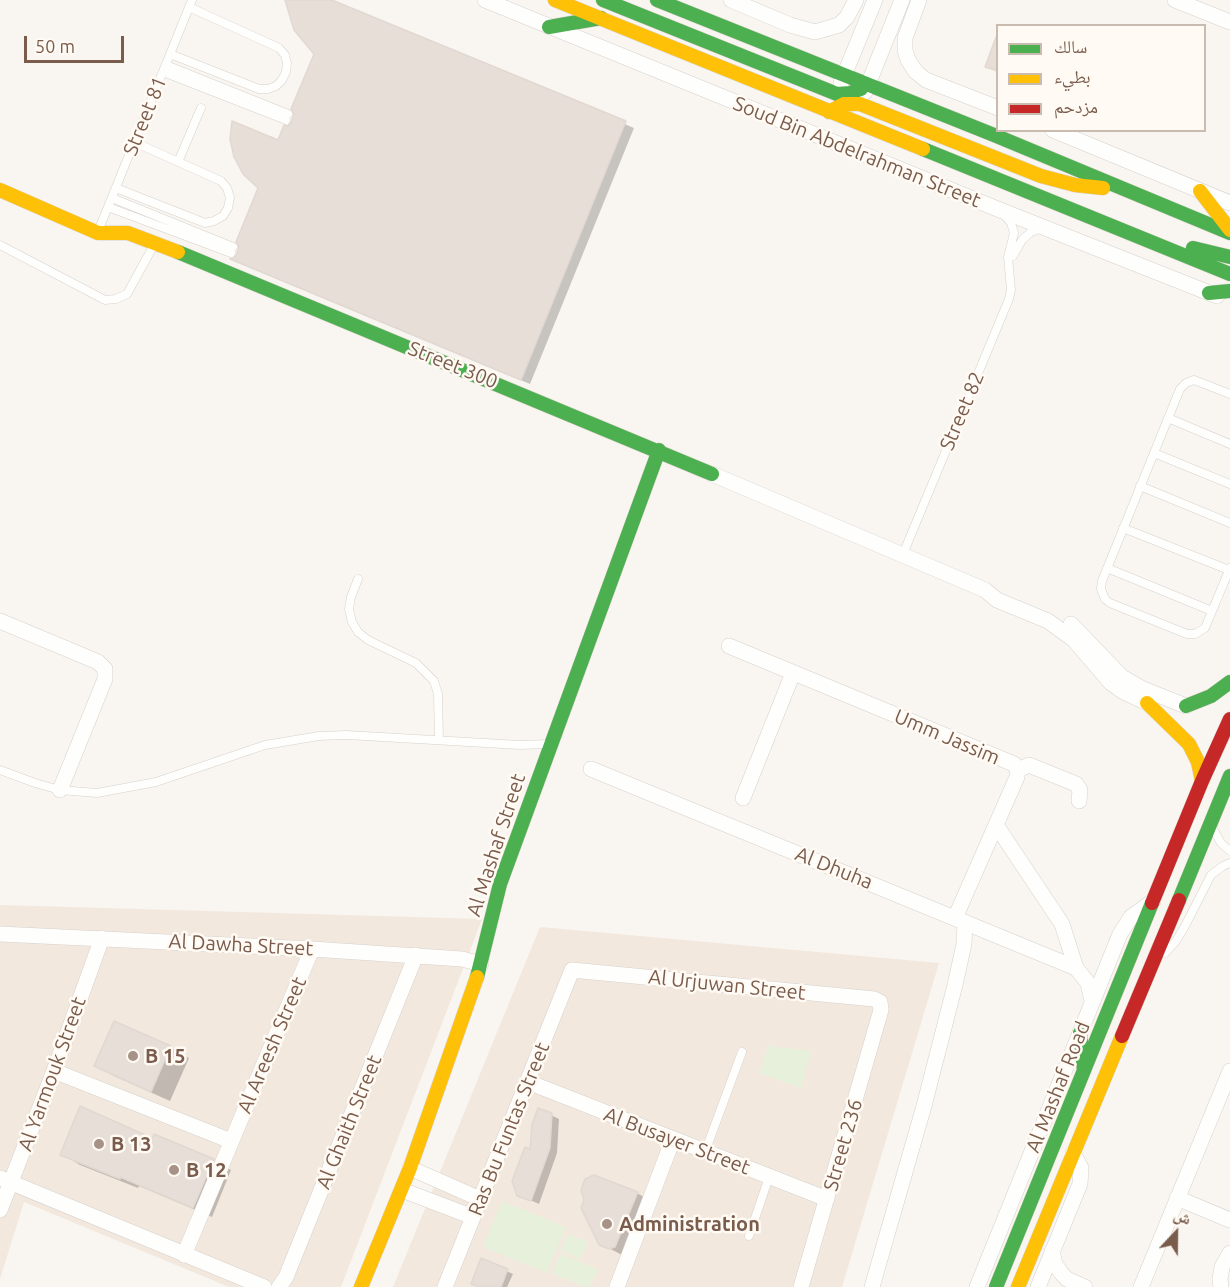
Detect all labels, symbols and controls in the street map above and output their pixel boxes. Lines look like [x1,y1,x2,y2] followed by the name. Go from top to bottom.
[27,24,128,62] scale bar
[996,24,1206,132] legend
[35,36,75,56] text: 50 m
[1054,36,1087,56] text: سالك
[1054,66,1091,86] text: بطيء
[118,73,172,159] street label: Street 81
[730,91,984,213] street label: Soud Bin Abdelrahman Street
[1054,96,1098,116] text: مزدحم
[405,336,501,394] street label: Street 300
[935,368,989,454] street label: Street 82
[891,704,1003,770] street label: Umm Jassim
[462,770,530,920] street label: Al Mashaf Street
[792,842,876,894] street label: Al Dhuha
[168,929,314,961] street label: Al Dawha Street
[647,965,807,1005] street label: Al Urjuwan Street
[232,973,312,1117] street label: Al Areesh Street
[13,994,91,1154] street label: Al Yarmouk Street
[1021,1018,1095,1156] street label: Al Mashaf Road
[463,1039,555,1219] street label: Ras Bu Funtas Street
[145,1044,186,1068] place label: B 15
[126,1049,140,1063] marker: B 15
[311,1052,387,1192] street label: Al Ghaith Street
[818,1096,868,1194] street label: Street 236
[601,1102,753,1180] street label: Al Busayer Street
[111,1132,152,1156] place label: B 13
[92,1137,106,1151] marker: B 13
[186,1158,227,1182] place label: B 12
[167,1163,181,1177] marker: B 12
[1146,1203,1206,1263] north arrow
[1171,1205,1194,1228] text: ش
[619,1212,760,1236] place label: Administration
[600,1217,614,1231] marker: Administration

